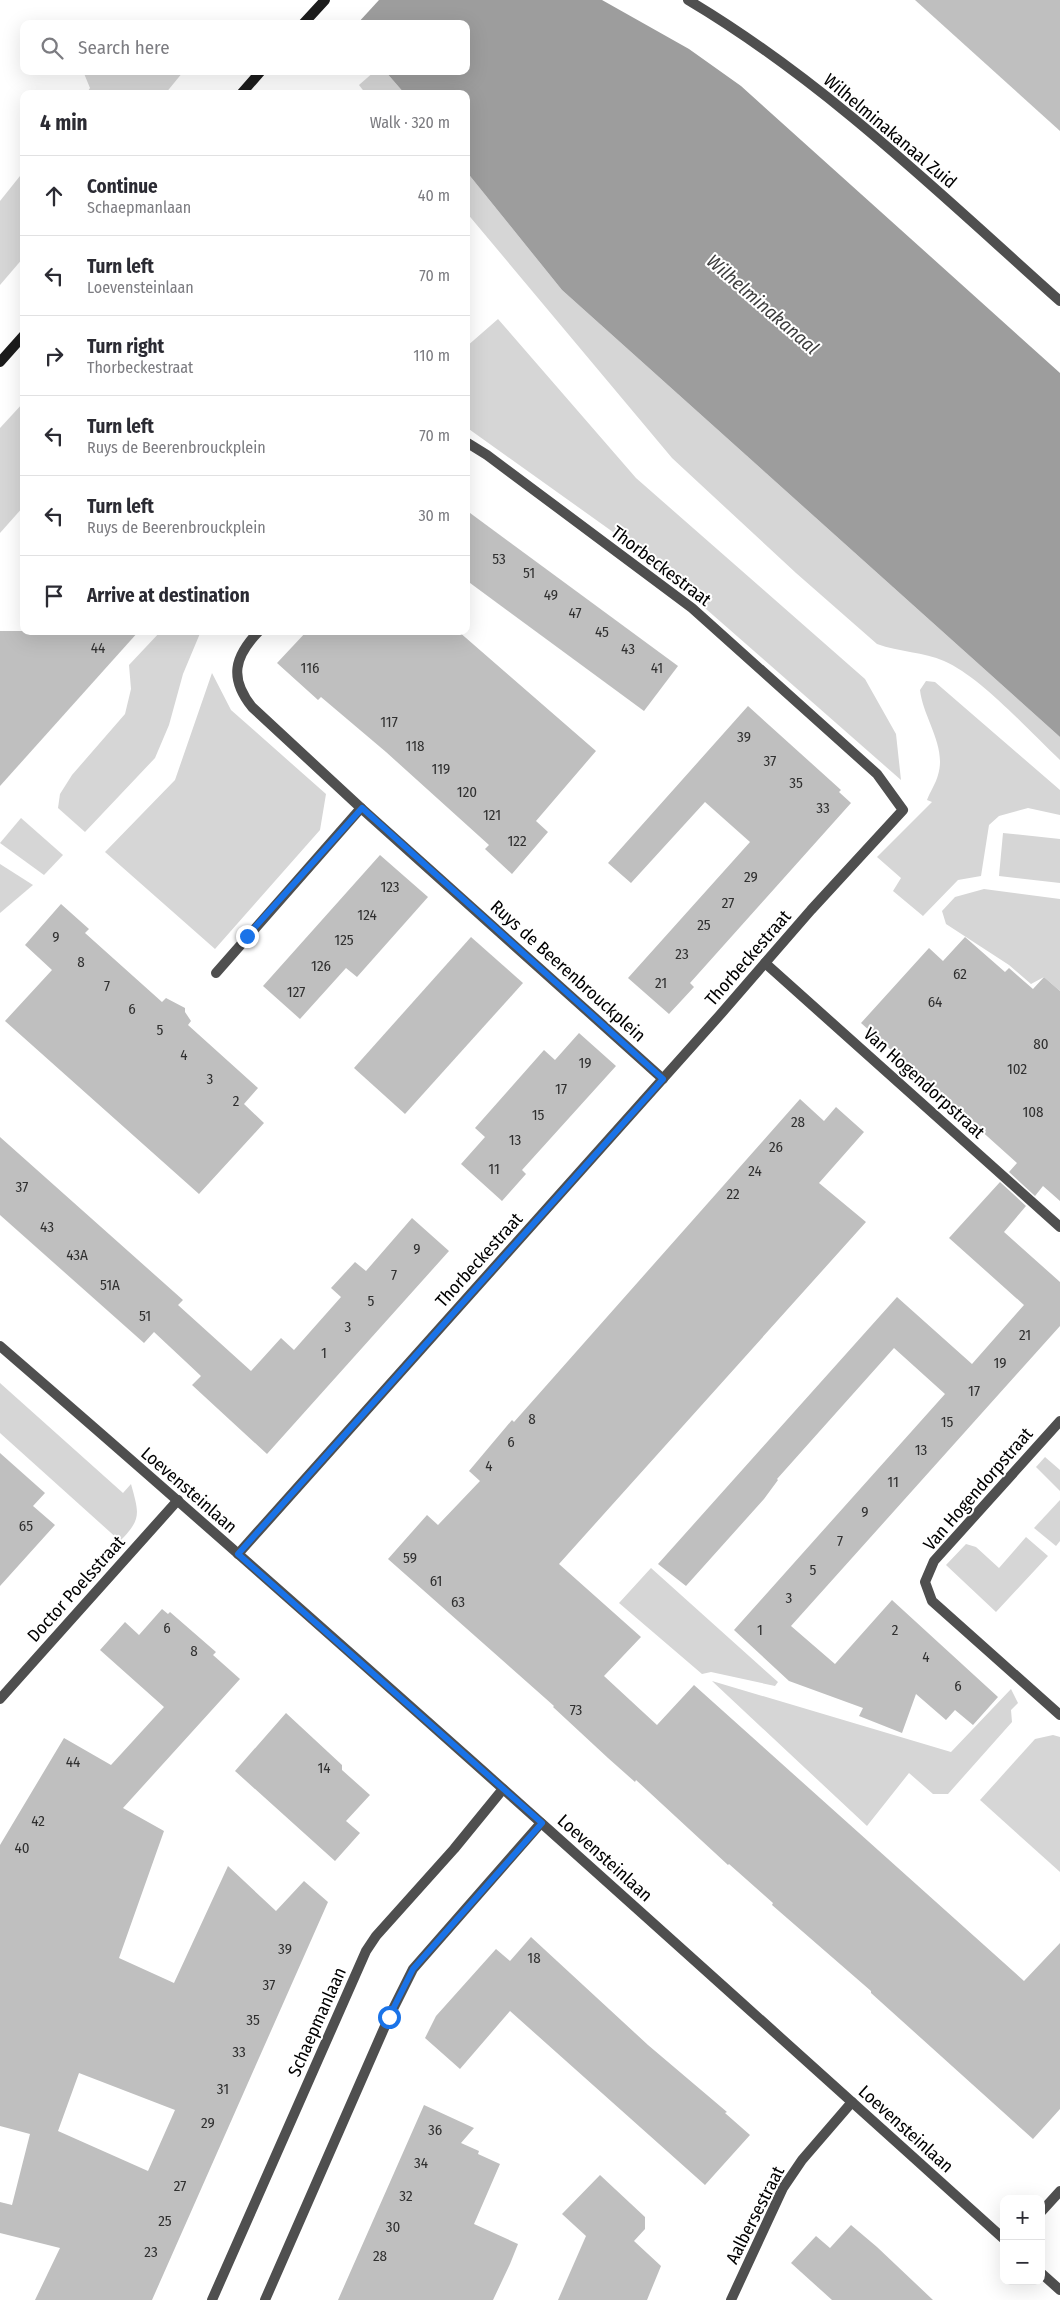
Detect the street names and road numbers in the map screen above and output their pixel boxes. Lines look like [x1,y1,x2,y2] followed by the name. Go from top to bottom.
[819,69,961,193] street label: Wilhelminakanaal Zuid
[607,521,715,611] street label: Thorbeckestraat
[486,896,650,1046] street label: Ruys de Beerenbrouckplein
[700,906,796,1010] street label: Thorbeckestraat
[859,1023,989,1143] street label: Van Hogendorpstraat
[431,1208,527,1312] street label: Thorbeckestraat
[919,1423,1037,1555] street label: Van Hogendorpstraat
[136,1442,242,1538] street label: Loevensteinlaan
[23,1531,130,1647] street label: Doctor Poelsstraat
[553,1810,657,1906] street label: Loevensteinlaan
[283,1964,351,2080] street label: Schaepmanlaan
[854,2081,958,2177] street label: Loevensteinlaan
[721,2162,789,2268] street label: Aalbersestraat

